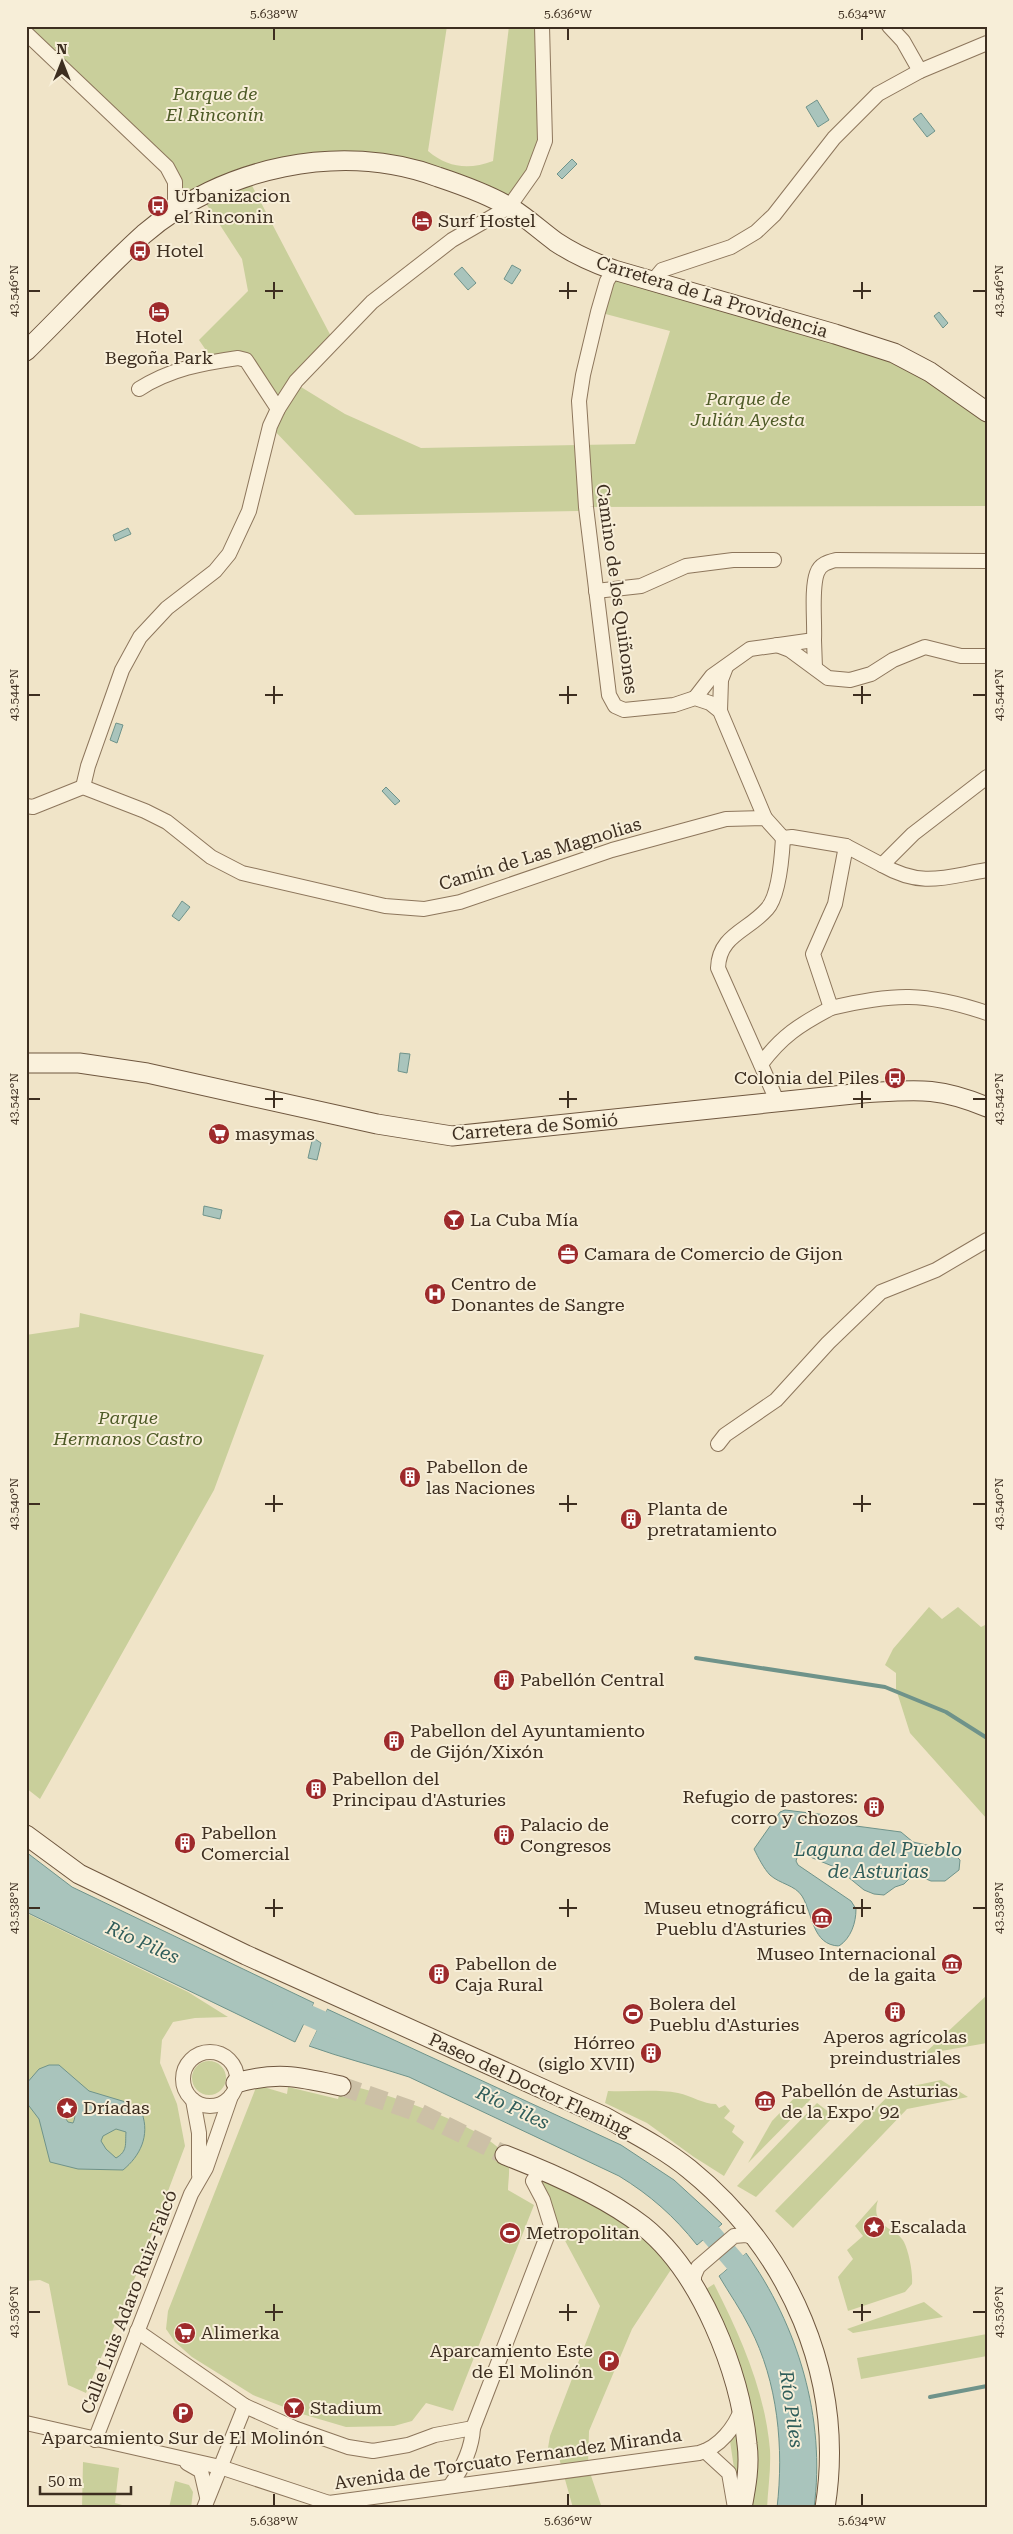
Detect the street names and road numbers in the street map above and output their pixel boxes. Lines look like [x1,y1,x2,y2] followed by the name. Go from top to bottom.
[594,251,831,342] street label: Carretera de La Providencia
[592,483,643,695] street label: Camino de los Quiñones
[436,813,644,894] street label: Camín de Las Magnolias
[451,1109,619,1144] street label: Carretera de Somió
[426,2028,636,2141] street label: Paseo del Doctor Fleming
[76,2187,181,2417] street label: Calle Luis Adaro Ruiz-Falcó
[333,2424,683,2493] street label: Avenida de Torcuato Fernandez Miranda

